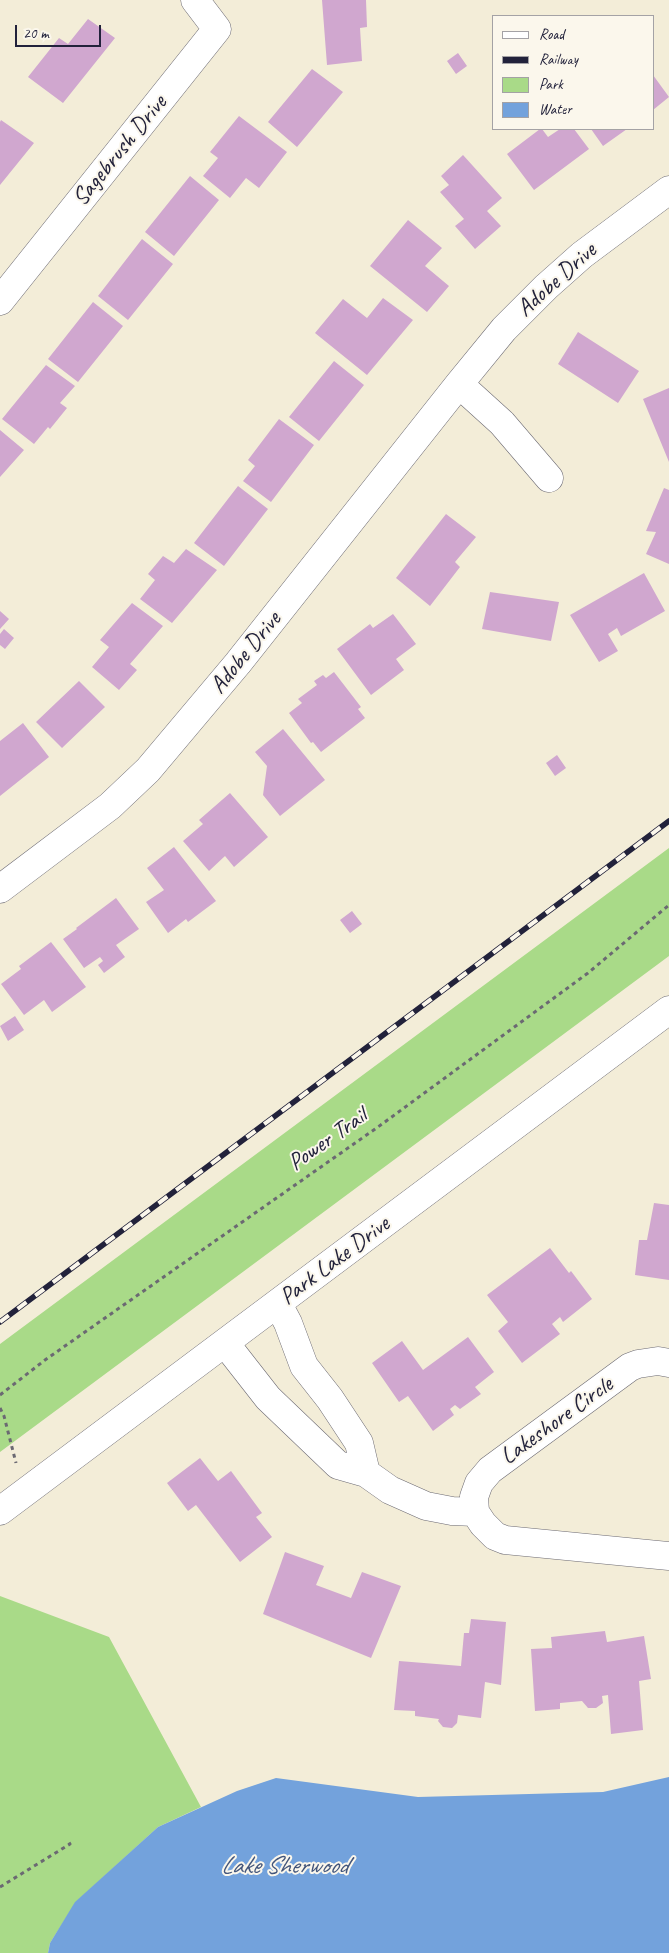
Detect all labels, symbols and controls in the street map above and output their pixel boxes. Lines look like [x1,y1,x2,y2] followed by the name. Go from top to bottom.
[18,15,104,47] scale bar
[492,15,654,130] legend
[23,24,49,43] text: 20 m
[539,25,564,44] text: Road
[539,50,578,69] text: Railway
[539,75,563,94] text: Park
[67,90,173,212] street label: Sagebrush Drive
[539,100,572,119] text: Water
[511,237,603,323] street label: Adobe Drive
[204,606,288,700] street label: Adobe Drive
[283,1102,373,1178] street label: Power Trail
[274,1210,396,1312] street label: Park Lake Drive
[495,1371,619,1471] street label: Lakeshore Circle
[221,1851,347,1881] water label: Lake Sherwood

